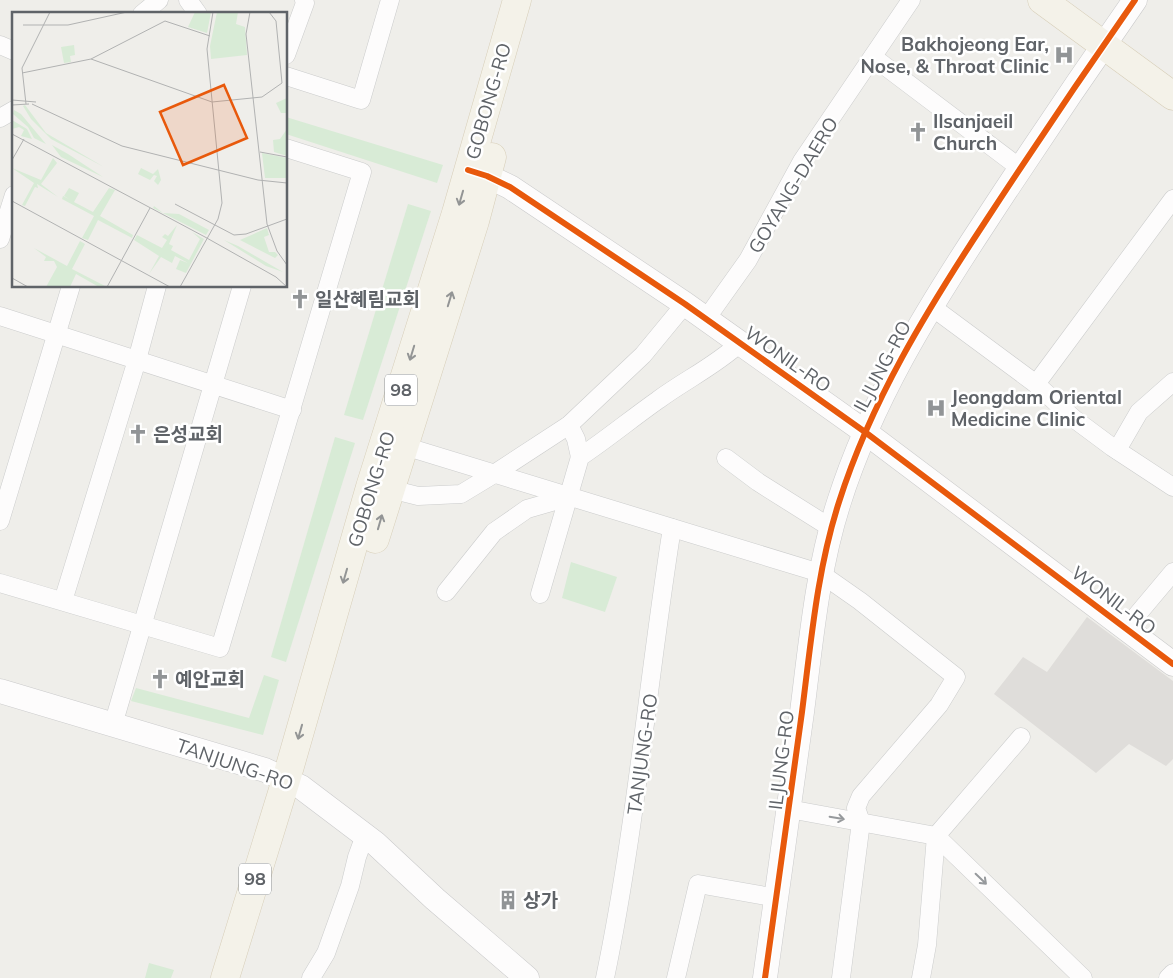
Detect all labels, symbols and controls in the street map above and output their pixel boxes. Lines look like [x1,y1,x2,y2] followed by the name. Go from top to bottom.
[12,12,288,288] inset map
[860,32,1049,78] place label: Bakhojeong Ear, Nose, & Throat Clinic
[460,40,516,162] street label: GOBONG-RO
[1053,44,1075,66] hospital icon: Bakhojeong Ear, Nose, & Throat Clinic
[933,109,1013,155] place label: Ilsanjaeil Church
[743,112,843,258] street label: GOYANG-DAERO
[907,121,929,143] church icon: Ilsanjaeil Church
[455,190,465,206] one-way arrow
[315,287,420,311] place label: 일산혜림교회
[289,288,311,310] church icon: 일산혜림교회
[446,292,455,308] one-way arrow
[848,316,916,416] street label: ILJUNG-RO
[740,320,836,398] street label: WONIL-RO
[407,345,417,361] one-way arrow
[385,374,417,406] road number: 98
[951,385,1122,431] place label: Jeongdam Oriental Medicine Clinic
[925,397,947,419] hospital icon: Jeongdam Oriental Medicine Clinic
[153,422,223,446] place label: 은성교회
[127,423,149,445] church icon: 은성교회
[342,428,400,550] street label: GOBONG-RO
[376,515,386,531] one-way arrow
[1067,560,1161,640] street label: WONIL-RO
[339,567,349,583] one-way arrow
[175,667,245,691] place label: 예안교회
[149,668,171,690] church icon: 예안교회
[622,692,662,816] street label: TANJUNG-RO
[763,709,799,811] street label: ILJUNG-RO
[294,724,304,740] one-way arrow
[173,733,297,795] street label: TANJUNG-RO
[829,813,845,823] one-way arrow
[239,864,271,894] road number: 98
[974,873,987,885] one-way arrow
[523,888,558,912] place label: 상가
[497,889,519,911] building icon: 상가

